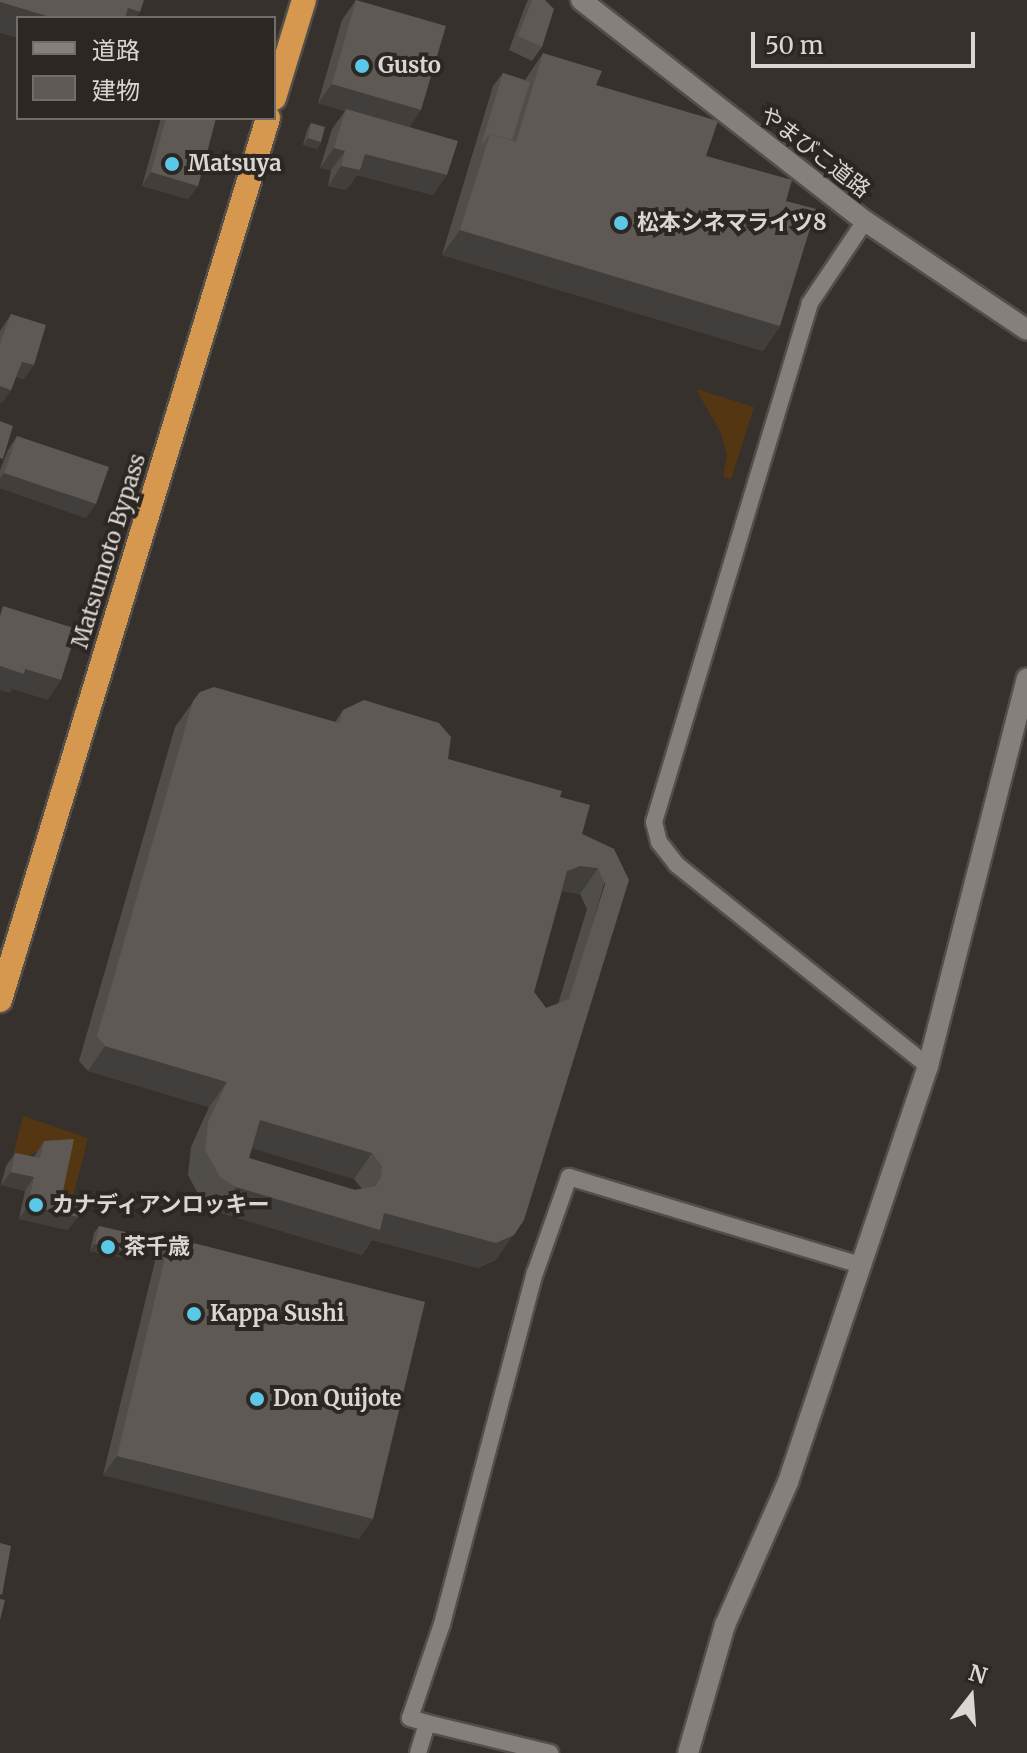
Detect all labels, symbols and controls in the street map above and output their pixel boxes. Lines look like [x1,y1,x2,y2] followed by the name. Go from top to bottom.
[16,16,276,120] legend
[755,16,979,66] scale bar
[765,30,824,61] text: 50 m
[92,35,140,66] text: 道路
[378,53,441,79] place label: Gusto
[353,57,371,75] marker: Gusto
[92,75,140,106] text: 建物
[755,101,875,203] street label: やまびこ道路
[188,151,282,177] place label: Matsuya
[163,155,181,173] marker: Matsuya
[637,210,827,236] place label: 松本シネマライツ8
[612,214,630,232] marker: 松本シネマライツ8
[67,451,151,651] street label: Matsumoto Bypass
[52,1192,272,1218] place label: カナディアンロッキー
[27,1196,45,1214] marker: カナディアンロッキー
[124,1234,190,1260] place label: 茶千歳
[99,1238,117,1256] marker: 茶千歳
[210,1301,344,1327] place label: Kappa Sushi
[185,1305,203,1323] marker: Kappa Sushi
[273,1386,402,1412] place label: Don Quijote
[248,1390,266,1408] marker: Don Quijote
[931,1657,1011,1737] north arrow
[966,1658,990,1690] text: N

